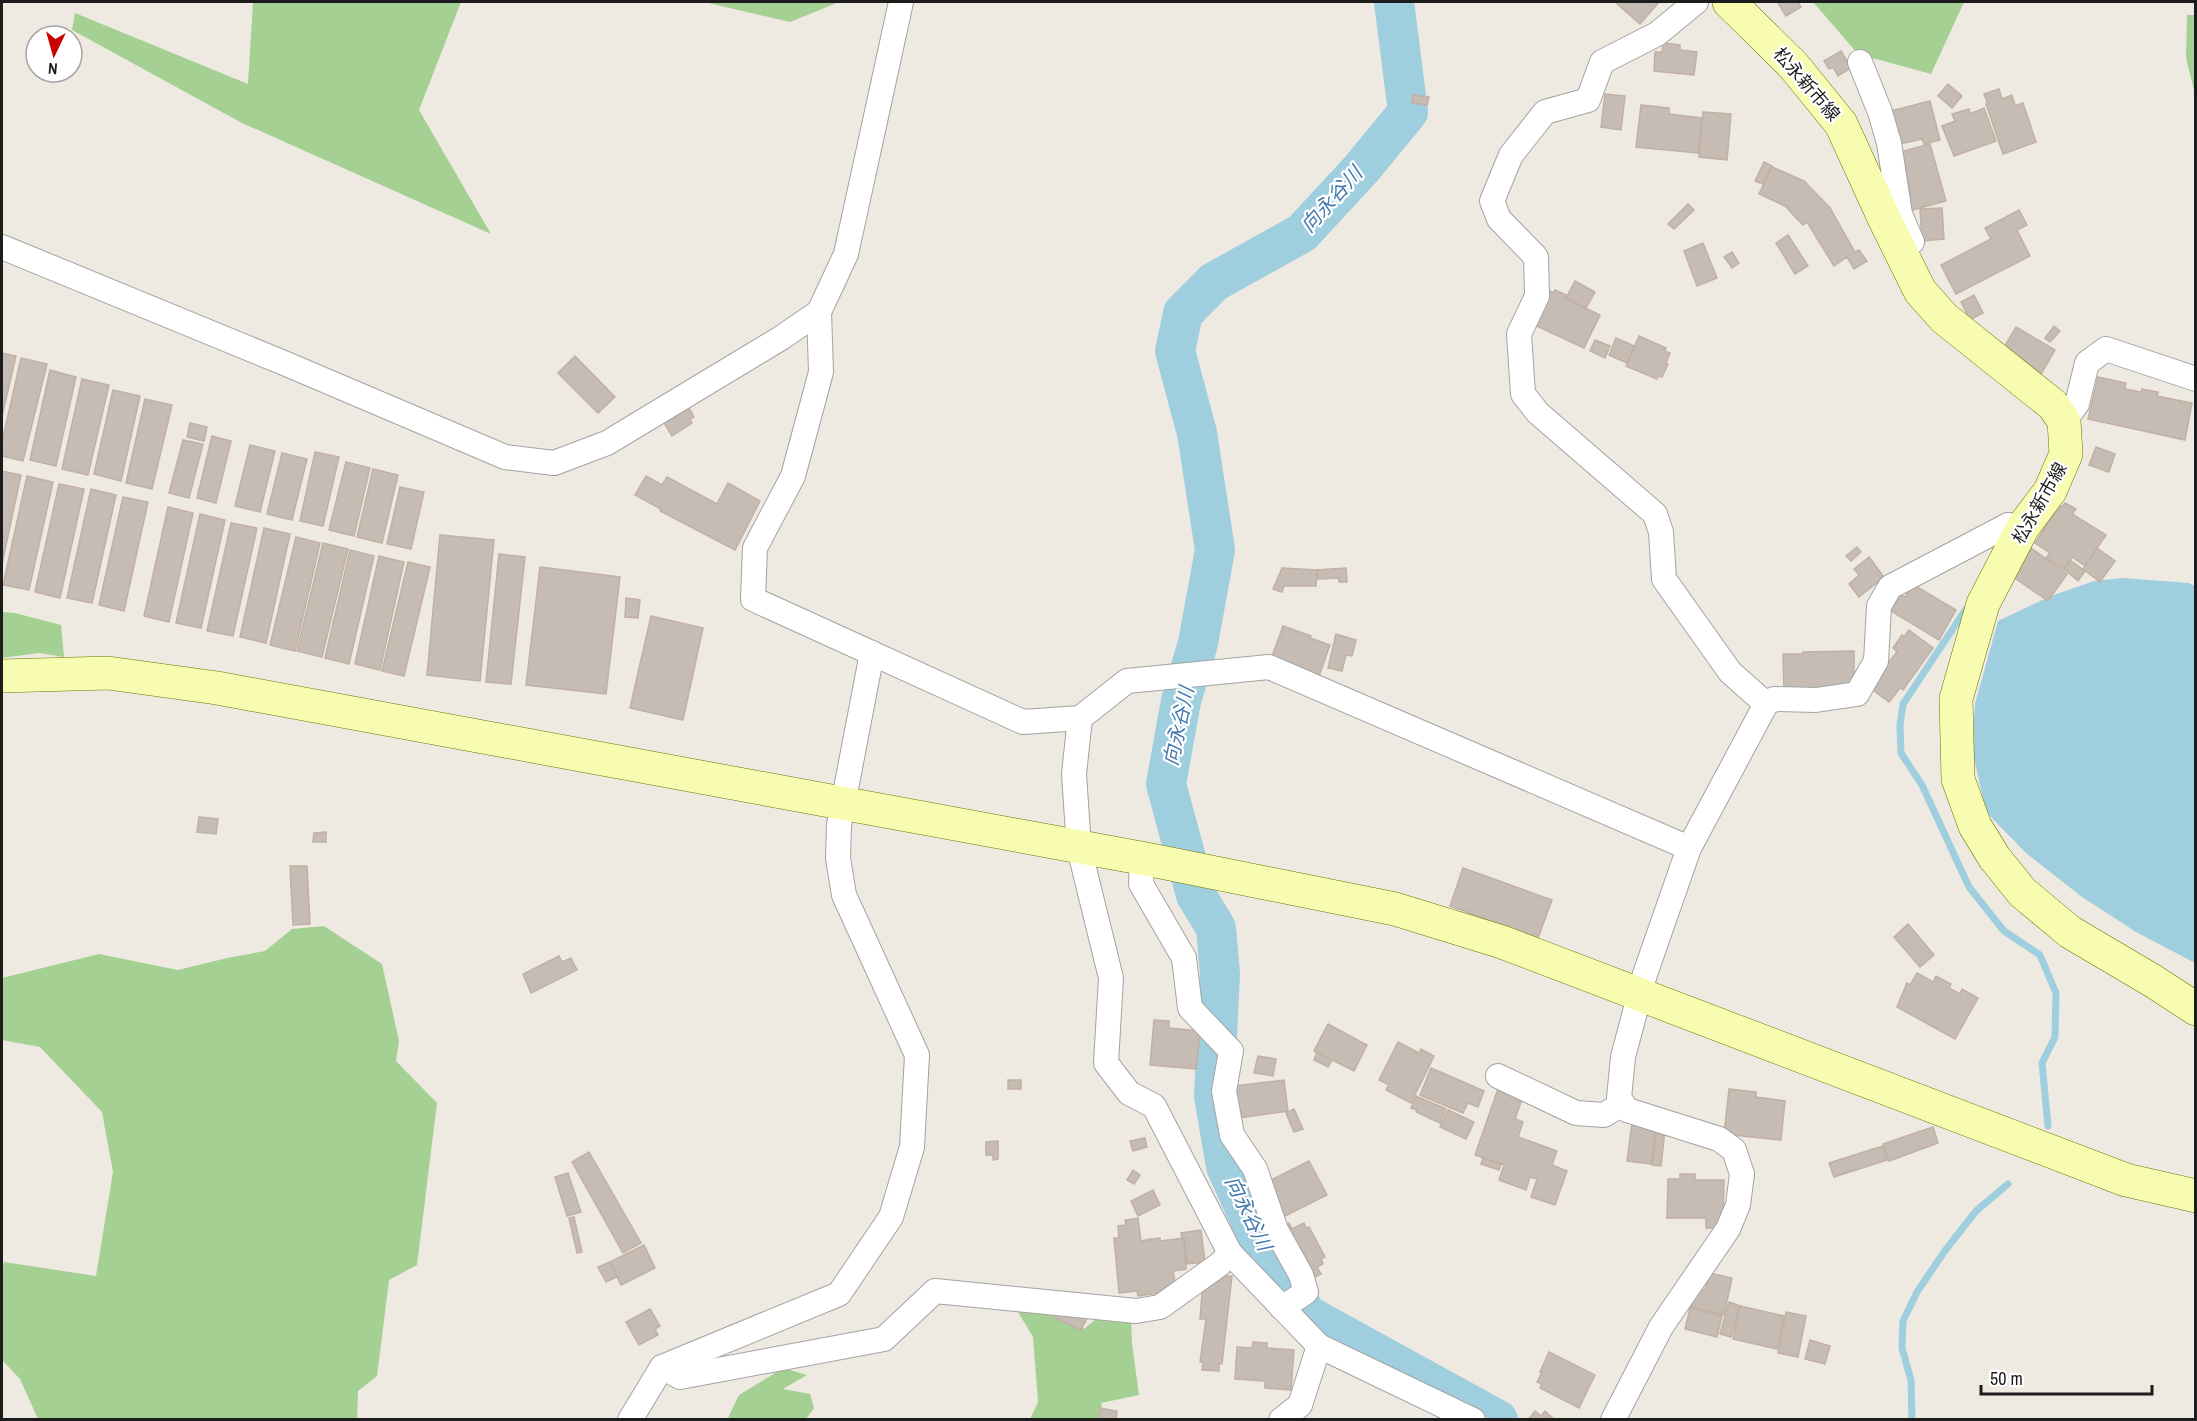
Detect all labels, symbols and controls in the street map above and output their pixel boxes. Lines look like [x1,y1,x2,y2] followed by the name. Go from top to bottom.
[24,24,84,84] north arrow
[1768,42,1846,126] street label: 松永新市線
[47,58,58,80] text: N
[1294,159,1369,238] water label: 向永谷川
[2006,458,2072,548] street label: 松永新市線
[1156,682,1200,768] water label: 向永谷川
[1219,1171,1280,1257] water label: 向永谷川
[1981,1358,2152,1396] scale bar
[1990,1366,2023,1391] text: 50 m

